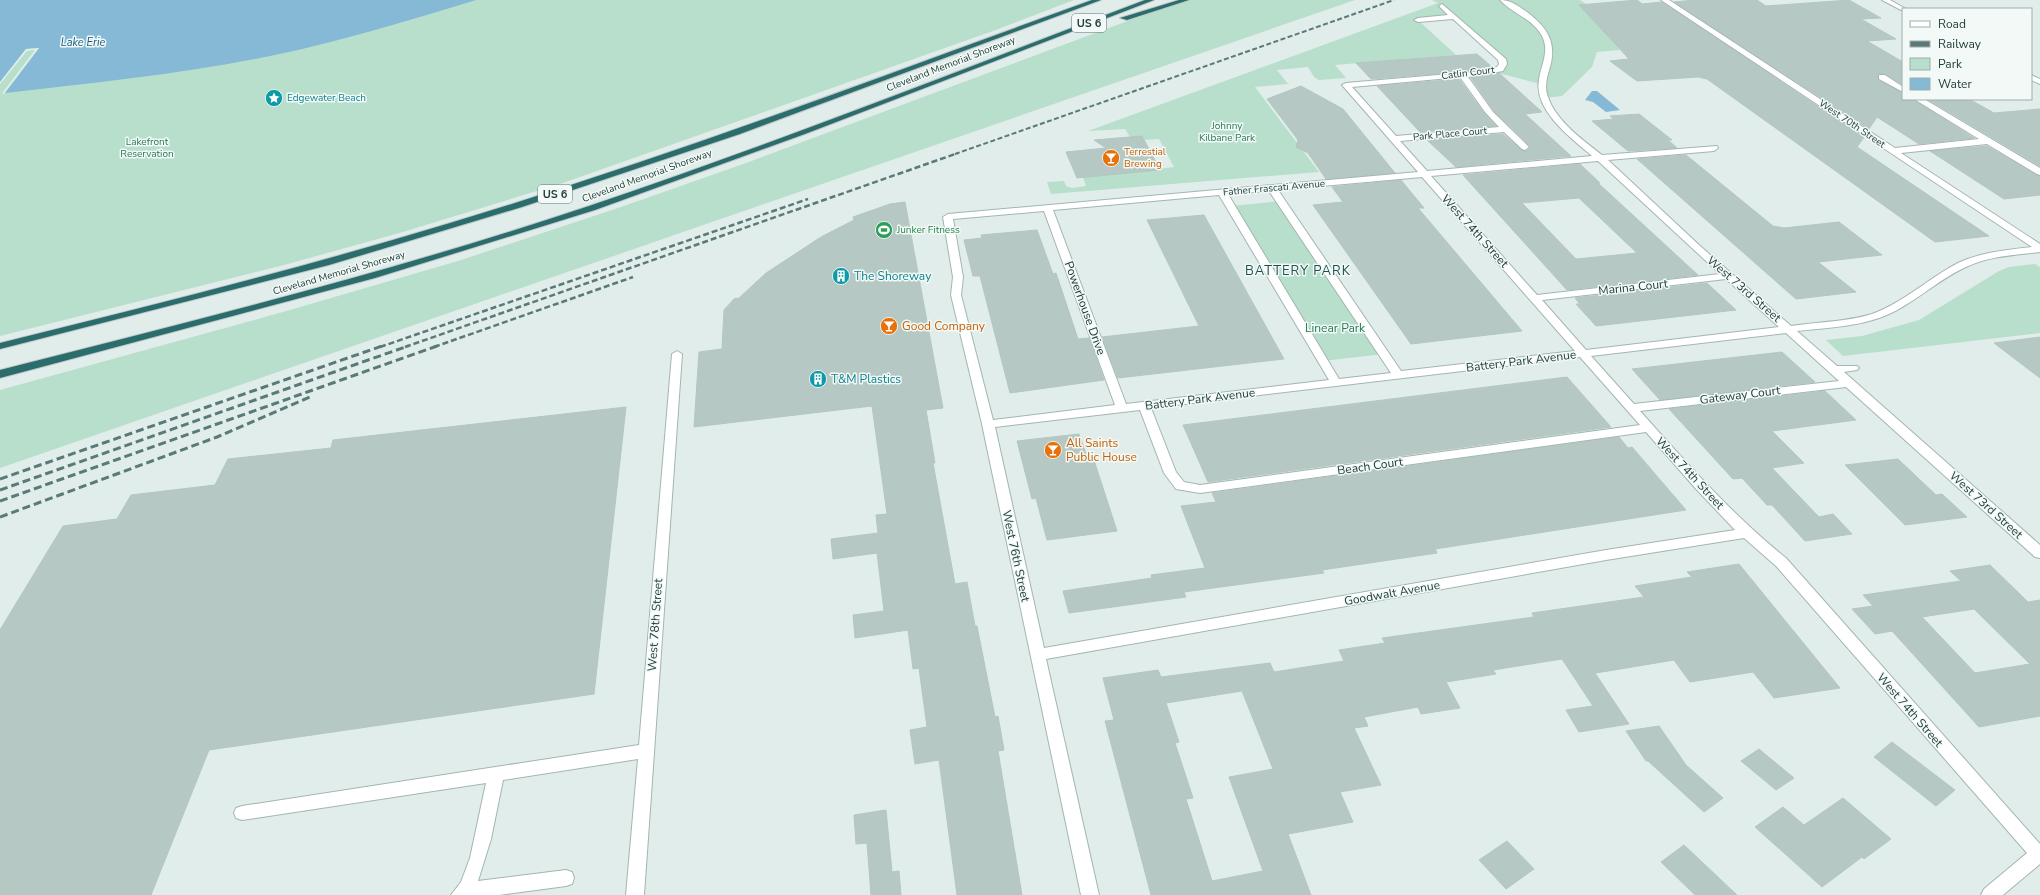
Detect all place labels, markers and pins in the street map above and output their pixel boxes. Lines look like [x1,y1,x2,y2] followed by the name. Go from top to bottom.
[264,88,284,108] place icon: Edgewater Beach
[287,91,366,105] place label: Edgewater Beach
[1124,145,1166,171] place label: Terrestial Brewing
[1101,148,1121,168] bar icon: Terrestial Brewing
[874,220,894,240] sports icon: Junker Fitness
[896,223,960,237] place label: Junker Fitness
[831,266,851,286] building icon: The Shoreway
[854,268,932,284] place label: The Shoreway
[879,316,899,336] bar icon: Good Company
[902,318,986,334] place label: Good Company
[808,369,828,389] building icon: T&M Plastics
[831,371,901,387] place label: T&M Plastics
[1066,435,1137,465] place label: All Saints Public House
[1043,440,1063,460] bar icon: All Saints Public House

